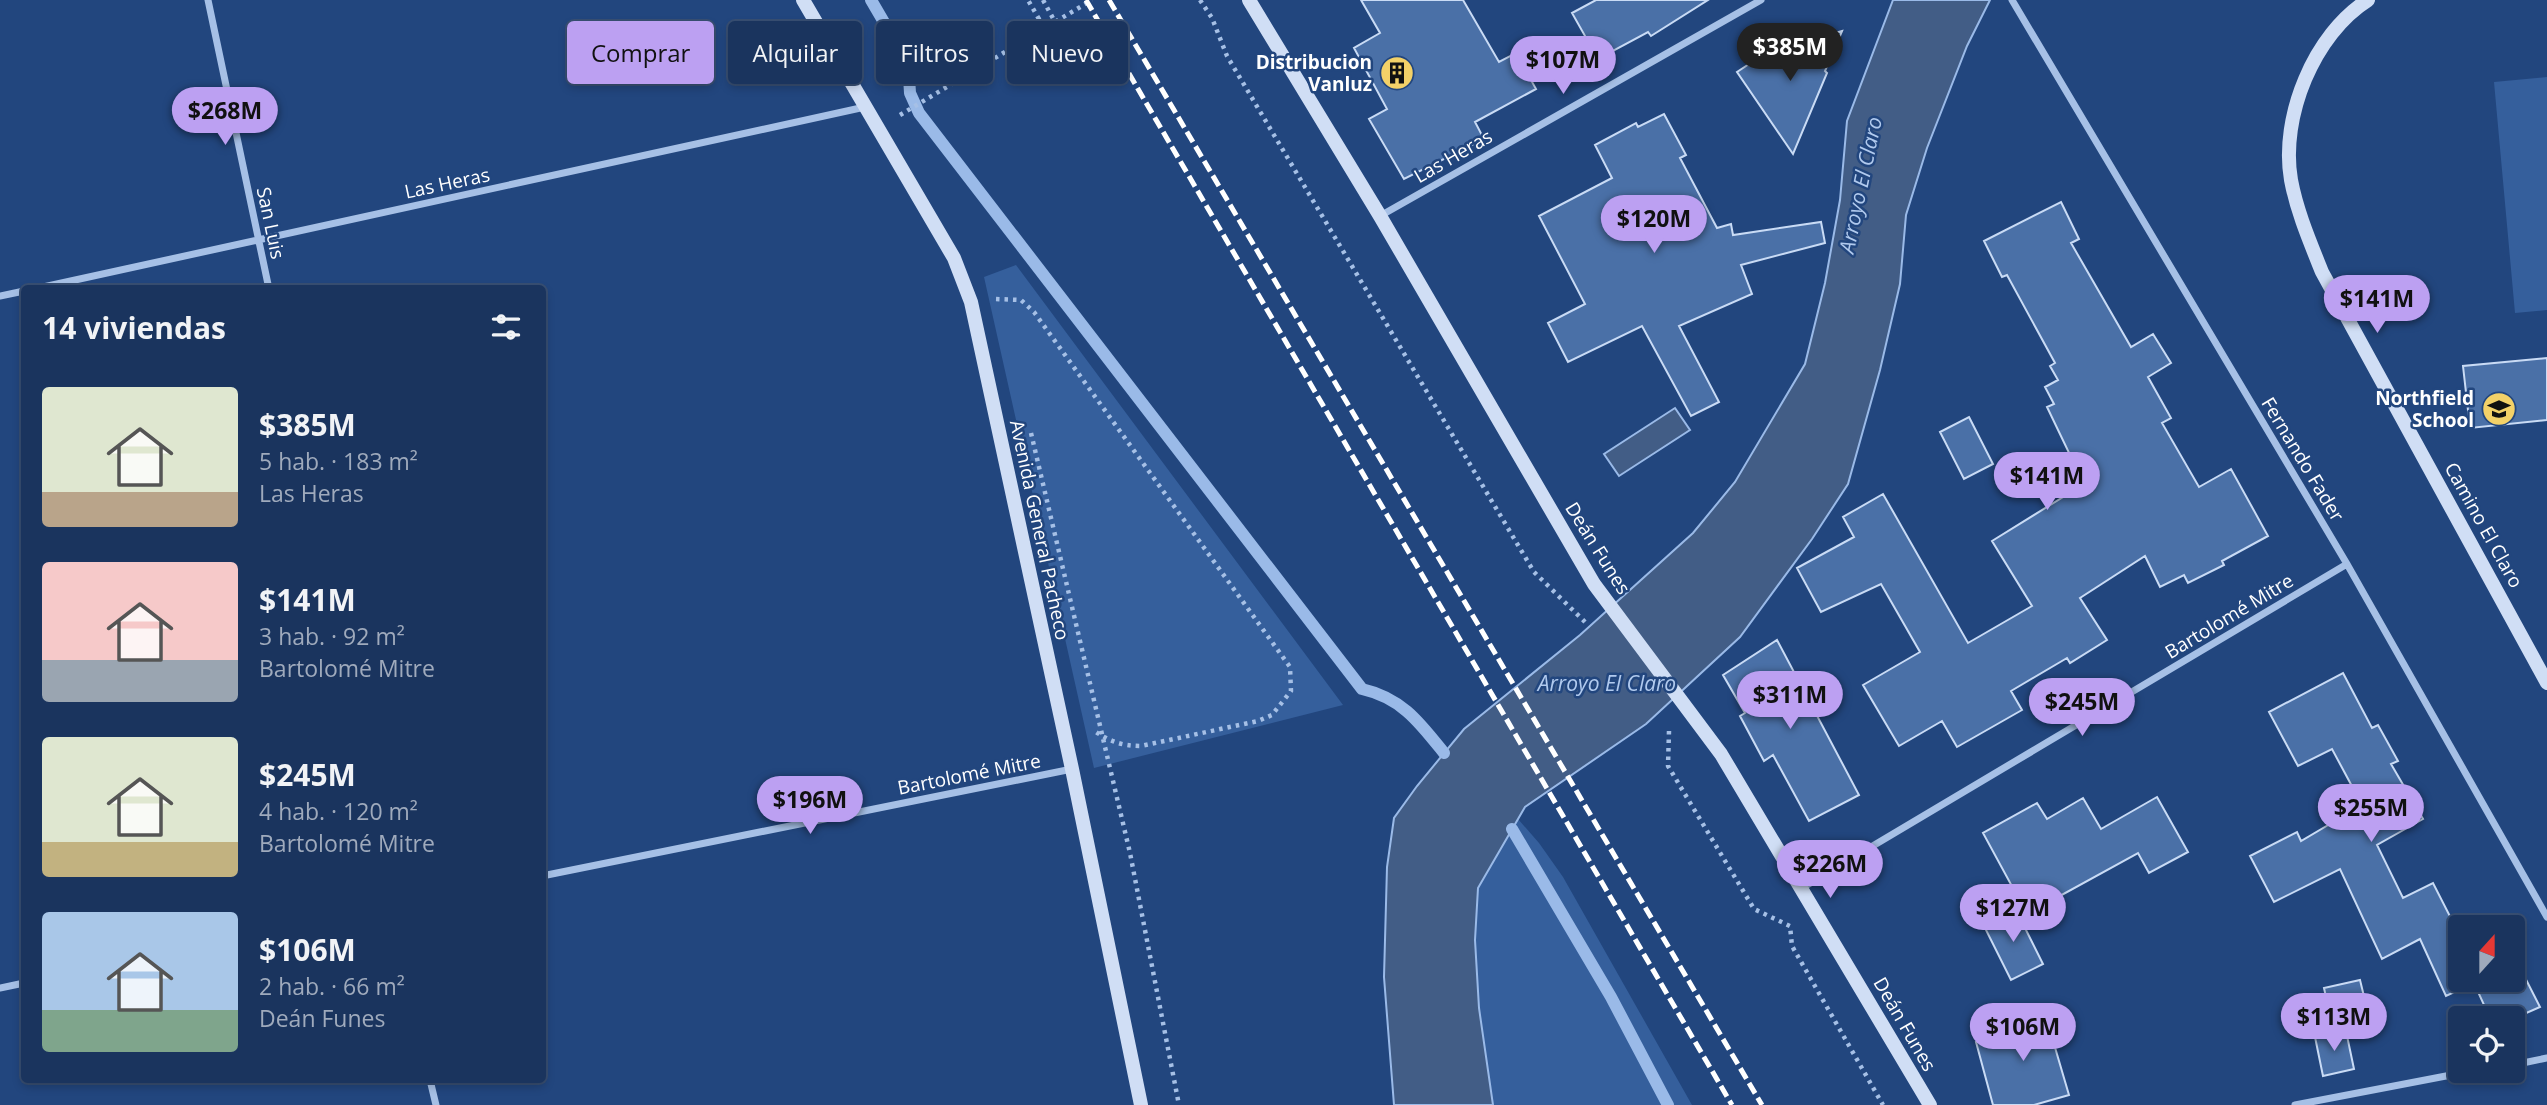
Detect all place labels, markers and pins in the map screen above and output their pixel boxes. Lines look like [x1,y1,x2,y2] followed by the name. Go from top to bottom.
[1741,24,1839,83] pin: $385M
[1514,36,1612,96] pin: $107M
[1256,49,1372,97] place label: Distribucion Vanluz
[1378,54,1416,92] building icon: Distribucion Vanluz
[176,88,274,147] pin: $268M
[1605,196,1703,255] pin: $120M
[2328,276,2426,335] pin: $141M
[2375,385,2474,433] place label: Northfield School
[2480,390,2518,428] school or university icon: Northfield School
[1998,452,2096,512] pin: $141M
[1741,672,1839,731] pin: $311M
[2033,678,2131,738] pin: $245M
[761,776,859,836] pin: $196M
[2322,784,2420,844] pin: $255M
[1781,841,1879,900] pin: $226M
[1964,884,2062,944] pin: $127M
[2285,993,2383,1053] pin: $113M
[1974,1004,2072,1063] pin: $106M

